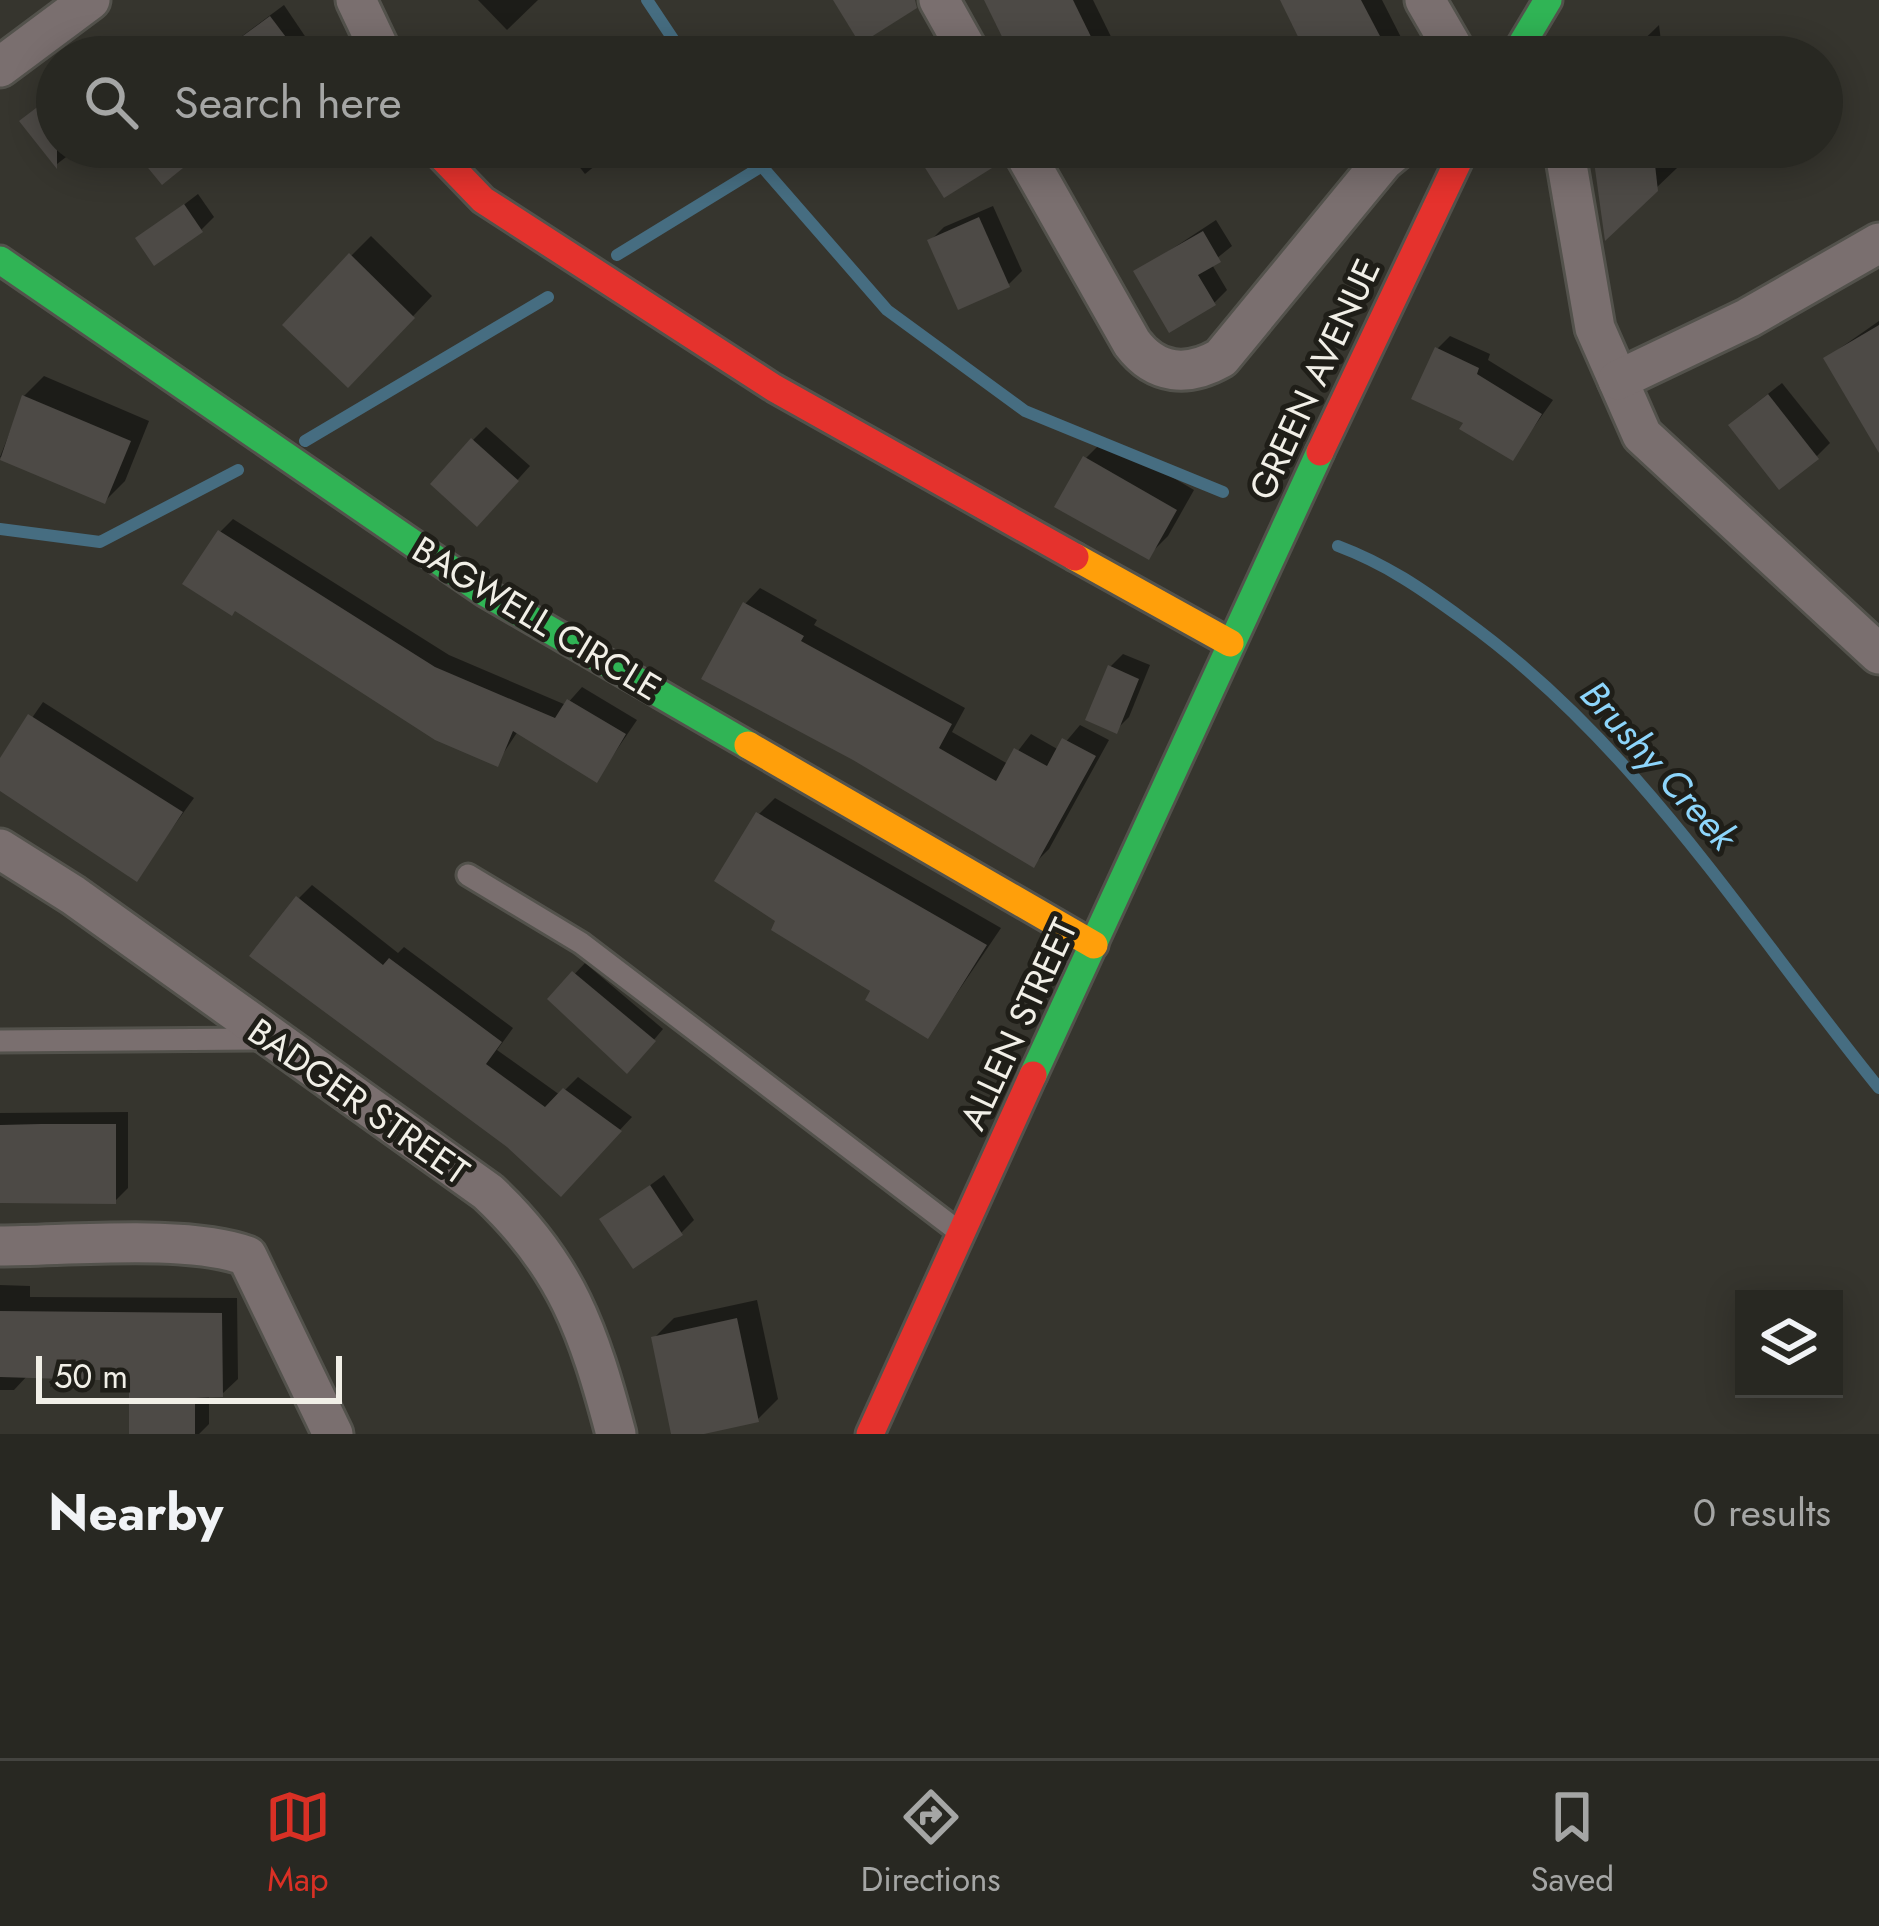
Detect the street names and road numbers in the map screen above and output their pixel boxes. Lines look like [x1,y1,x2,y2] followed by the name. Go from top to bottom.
[1235,250,1393,508] street label: GREEN AVENUE
[403,523,671,713] street label: BAGWELL CIRCLE
[946,910,1090,1138] street label: ALLEN STREET
[238,1005,480,1197] street label: BADGER STREET

